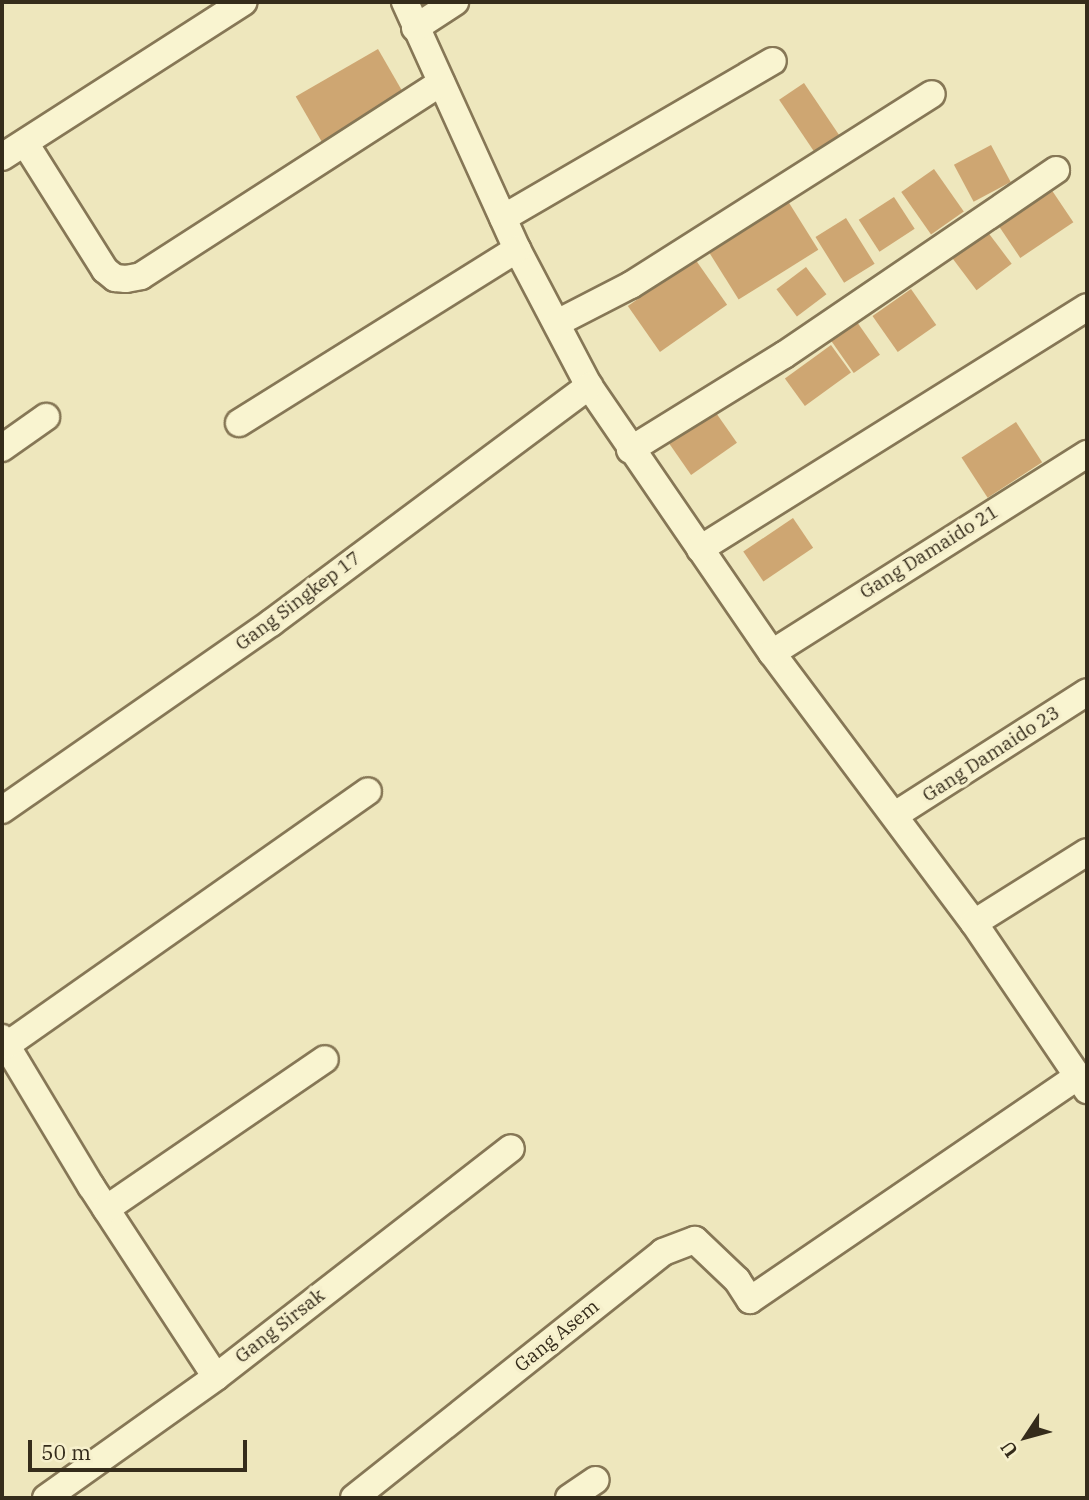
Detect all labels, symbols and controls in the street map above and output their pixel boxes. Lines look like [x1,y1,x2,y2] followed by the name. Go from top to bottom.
[856,500,1002,604] street label: Gang Damaido 21
[231,547,365,655] street label: Gang Singkep 17
[918,701,1064,807] street label: Gang Damaido 23
[231,1284,329,1368] street label: Gang Sirsak
[510,1295,604,1377] street label: Gang Asem
[991,1402,1061,1472] north arrow
[32,1426,250,1470] scale bar
[995,1436,1023,1462] text: U
[41,1438,91,1466] text: 50 m

